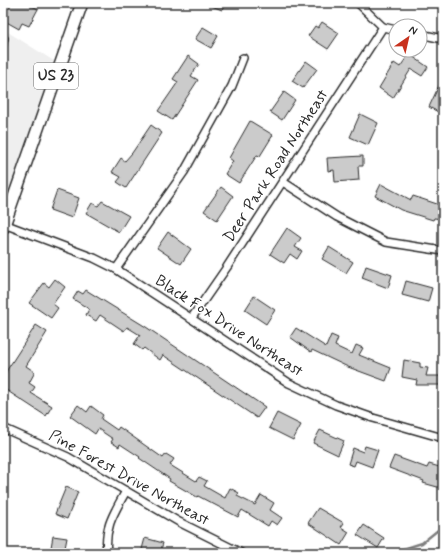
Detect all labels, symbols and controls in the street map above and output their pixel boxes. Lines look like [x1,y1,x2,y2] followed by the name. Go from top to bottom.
[388,18,428,58] north arrow
[406,23,420,38] text: N
[34,63,78,89] road number: US 23
[219,86,333,246] street label: Deer Park Road Northeast
[151,270,307,382] street label: Black Fox Drive Northeast
[45,425,213,531] street label: Pine Forest Drive Northeast

